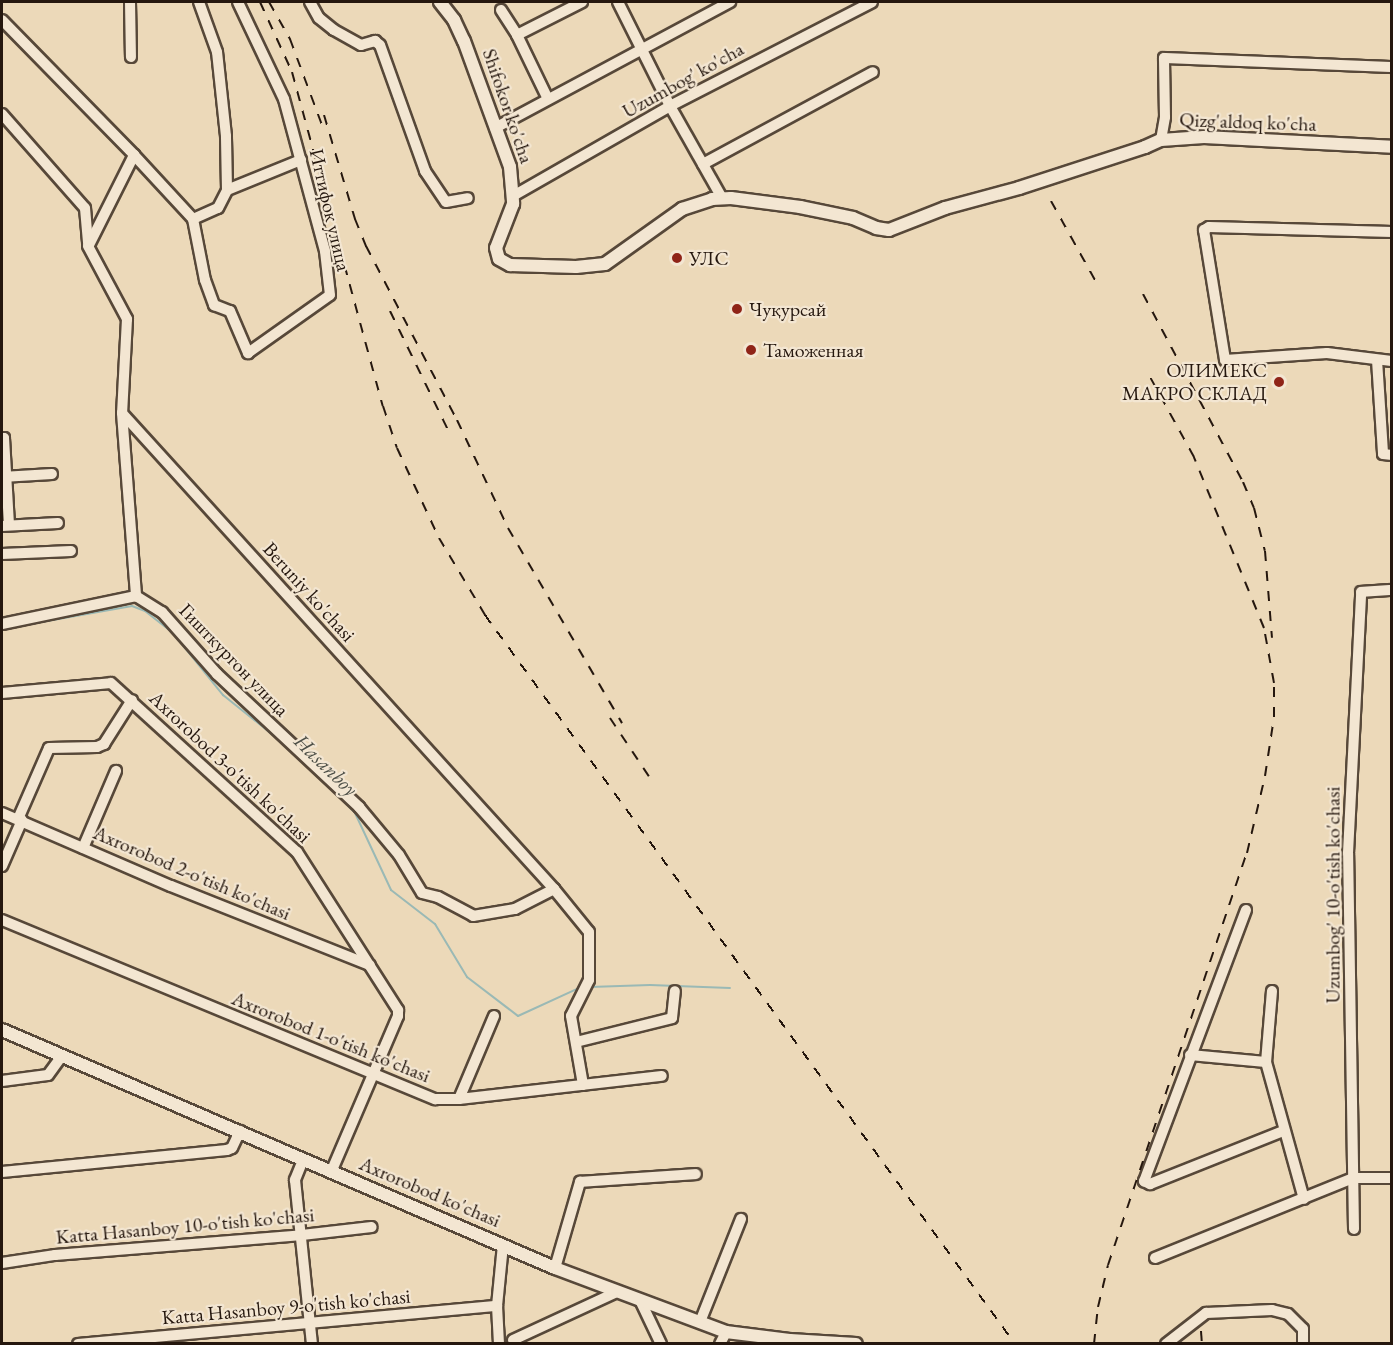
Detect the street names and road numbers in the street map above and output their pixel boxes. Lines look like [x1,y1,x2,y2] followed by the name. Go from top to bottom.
[618,37,748,123] street label: Uzumbog' ko'cha
[477,46,539,166] street label: Shifokor ko'cha
[1179,108,1317,136] street label: Qizg'aldoq ko'cha
[304,146,356,274] street label: Иттифок улица
[258,537,360,647] street label: Beruniy ko'chasi
[174,599,294,721] street label: Гишткургон улица
[144,686,316,848] street label: Axrorobod 3-o'tish ko'chasi
[1321,787,1345,1003] street label: Uzumbog' 10-o'tish ko'chasi
[90,821,294,925] street label: Axrorobod 2-o'tish ko'chasi
[228,986,434,1088] street label: Axrorobod 1-o'tish ko'chasi
[356,1151,504,1233] street label: Axrorobod ko'chasi
[55,1203,315,1249] street label: Katta Hasanboy 10-o'tish ko'chasi
[161,1284,411,1330] street label: Katta Hasanboy 9-o'tish ko'chasi

